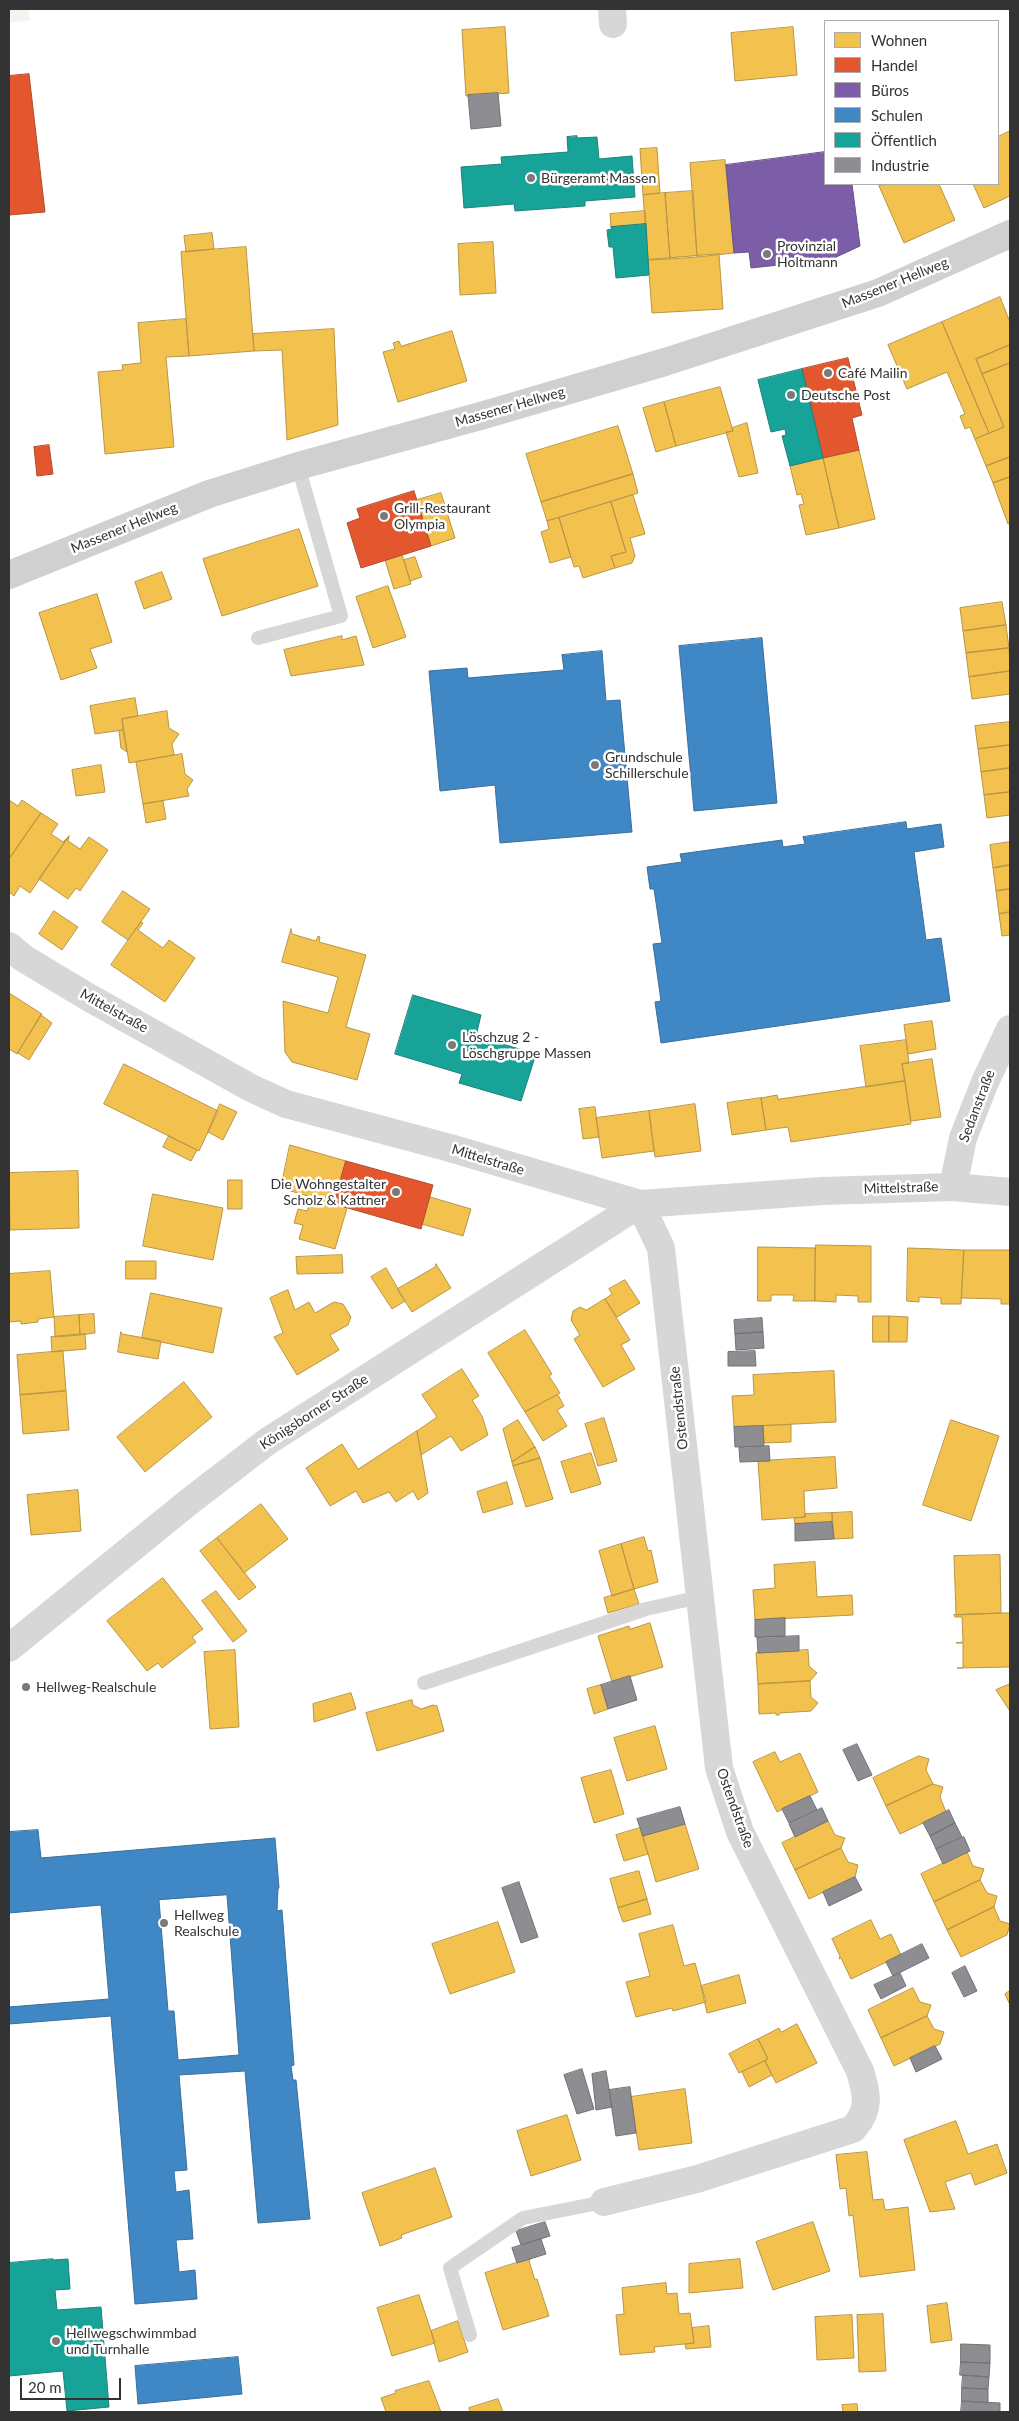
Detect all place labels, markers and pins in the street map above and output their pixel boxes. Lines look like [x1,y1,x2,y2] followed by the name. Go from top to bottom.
[541,170,656,186] place label: Bürgeramt Massen
[525,172,537,184] marker: Bürgeramt Massen
[777,238,838,270] place label: Provinzial Holtmann
[761,248,773,260] marker: Provinzial Holtmann
[838,365,907,381] place label: Café Mailin
[822,367,834,379] marker: Café Mailin
[801,387,890,403] place label: Deutsche Post
[785,389,797,401] marker: Deutsche Post
[394,500,491,532] place label: Grill-Restaurant Olympia
[378,510,390,522] marker: Grill-Restaurant Olympia
[605,749,689,782] place label: Grundschule Schillerschule
[589,759,601,771] marker: Grundschule Schillerschule
[462,1029,591,1062] place label: Löschzug 2 - Löschgruppe Massen
[446,1039,458,1051] marker: Löschzug 2 - Löschgruppe Massen
[271,1176,386,1208] place label: Die Wohngestalter Scholz & Kattner
[390,1186,402,1198] marker: Die Wohngestalter Scholz & Kattner
[36,1679,156,1695] place label: Hellweg-Realschule
[20,1681,32,1693] marker: Hellweg-Realschule
[174,1907,239,1940] place label: Hellweg Realschule
[158,1917,170,1929] marker: Hellweg Realschule
[66,2325,197,2358] place label: Hellwegschwimmbad und Turnhalle
[50,2335,62,2347] marker: Hellwegschwimmbad und Turnhalle

